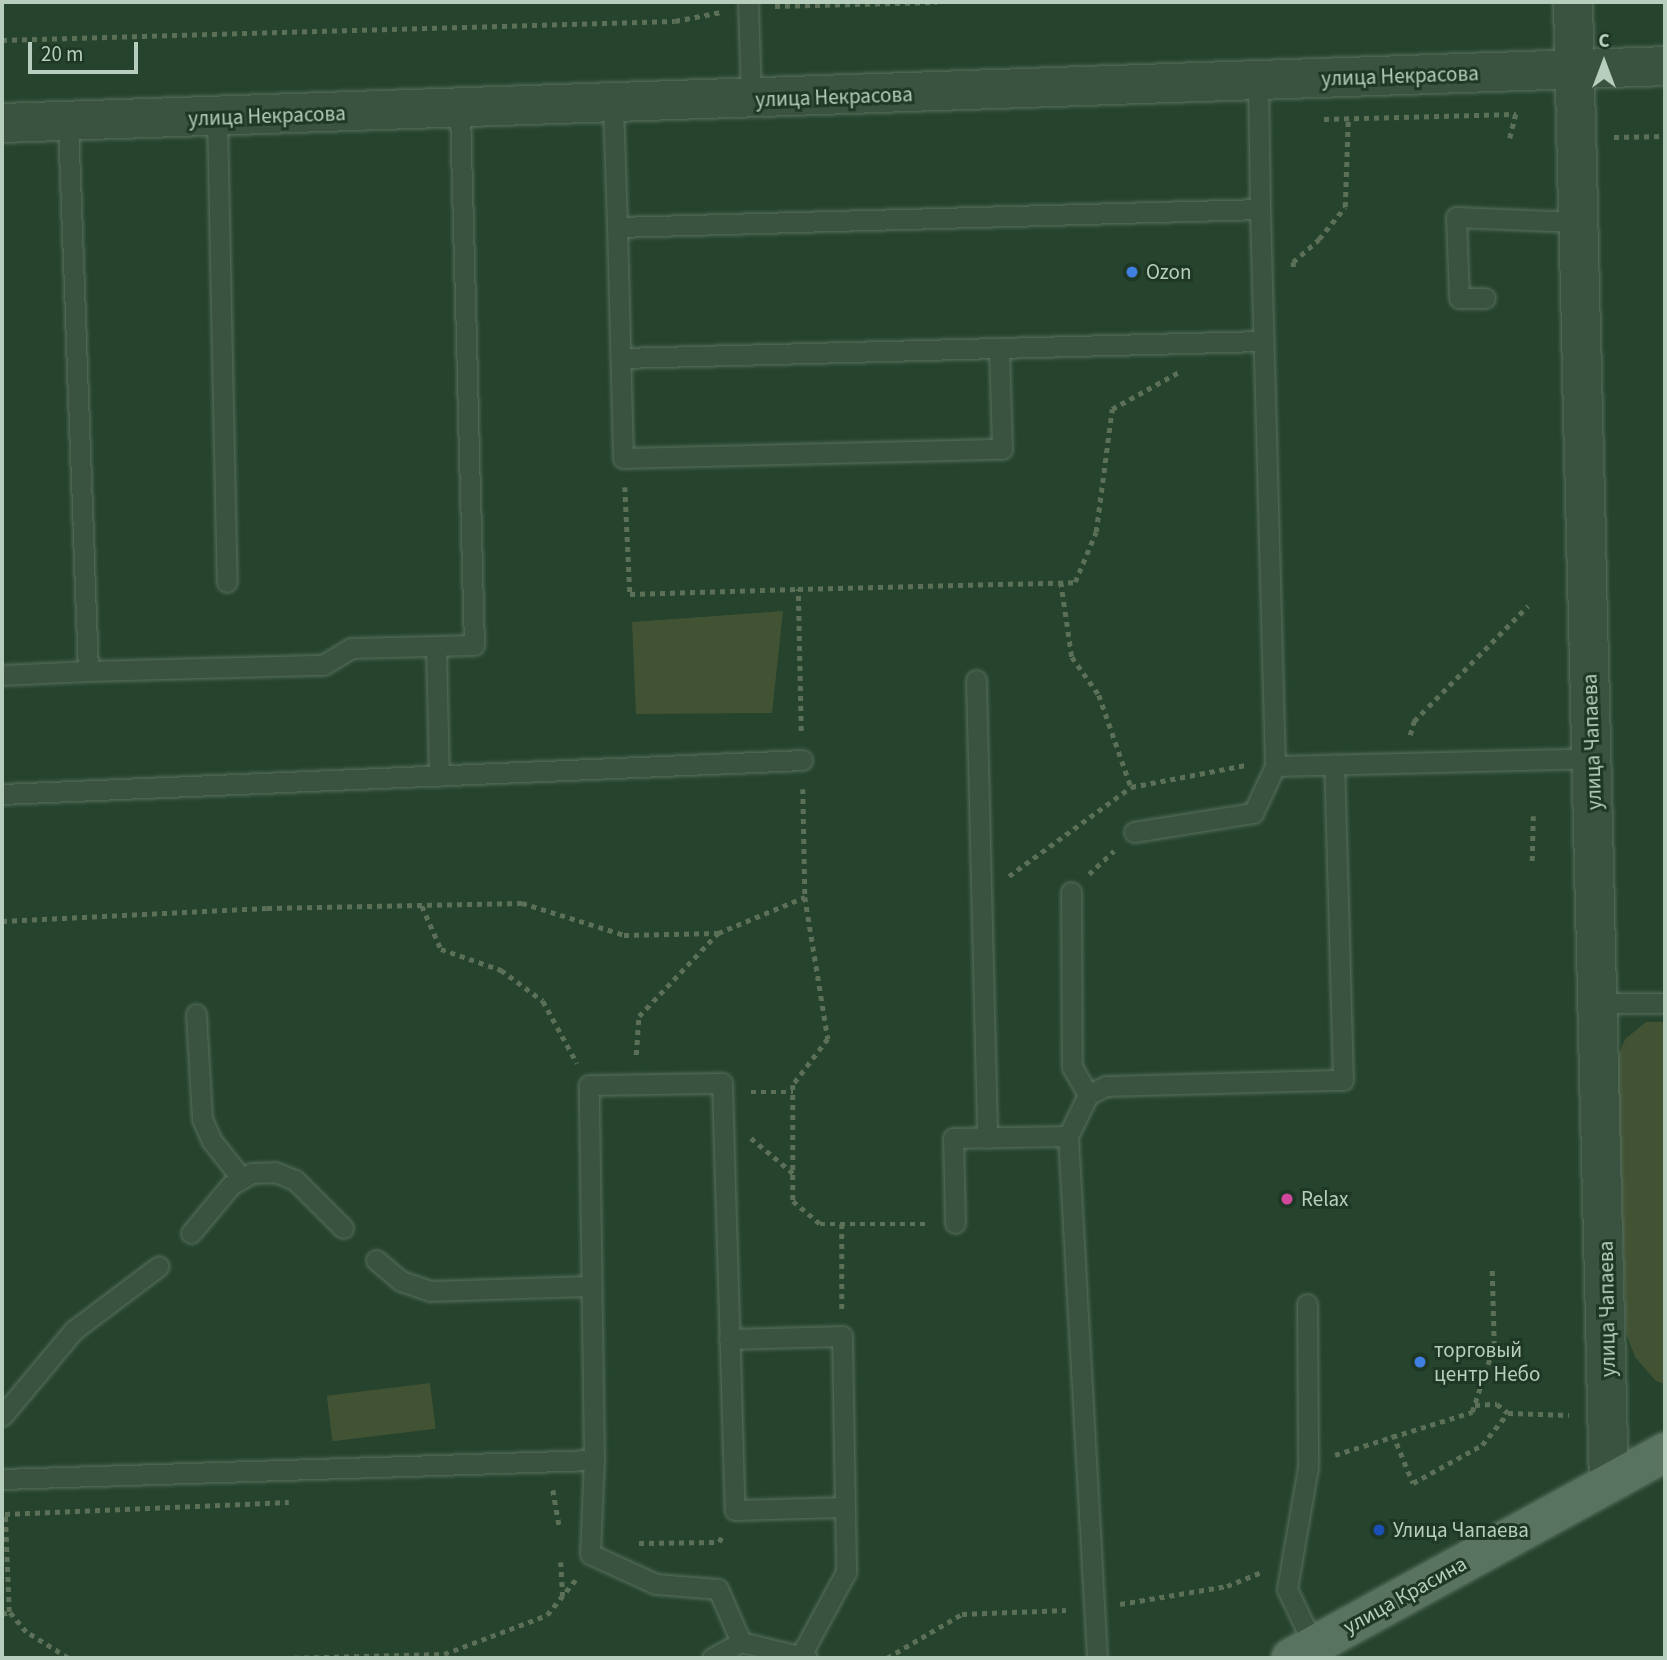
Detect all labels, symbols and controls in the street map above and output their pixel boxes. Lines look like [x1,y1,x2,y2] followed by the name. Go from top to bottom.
[32,28,142,72] scale bar
[1569,28,1639,98] north arrow
[1598,28,1610,55] text: С
[41,39,83,69] text: 20 m
[1321,61,1479,91] street label: улица Некрасова
[755,82,913,112] street label: улица Некрасова
[188,101,346,131] street label: улица Некрасова
[1146,259,1191,285] place label: Ozon
[1124,264,1140,280] marker: Ozon
[1577,673,1607,811] street label: улица Чапаева
[1301,1186,1348,1212] place label: Relax
[1279,1191,1295,1207] marker: Relax
[1593,1241,1621,1377] street label: улица Чапаева
[1434,1337,1540,1387] place label: торговый центр Небо
[1412,1354,1428,1370] marker: торговый центр Небо
[1393,1517,1529,1543] place label: Улица Чапаева
[1371,1522,1387,1538] marker: Улица Чапаева
[1339,1551,1471,1639] street label: улица Красина

